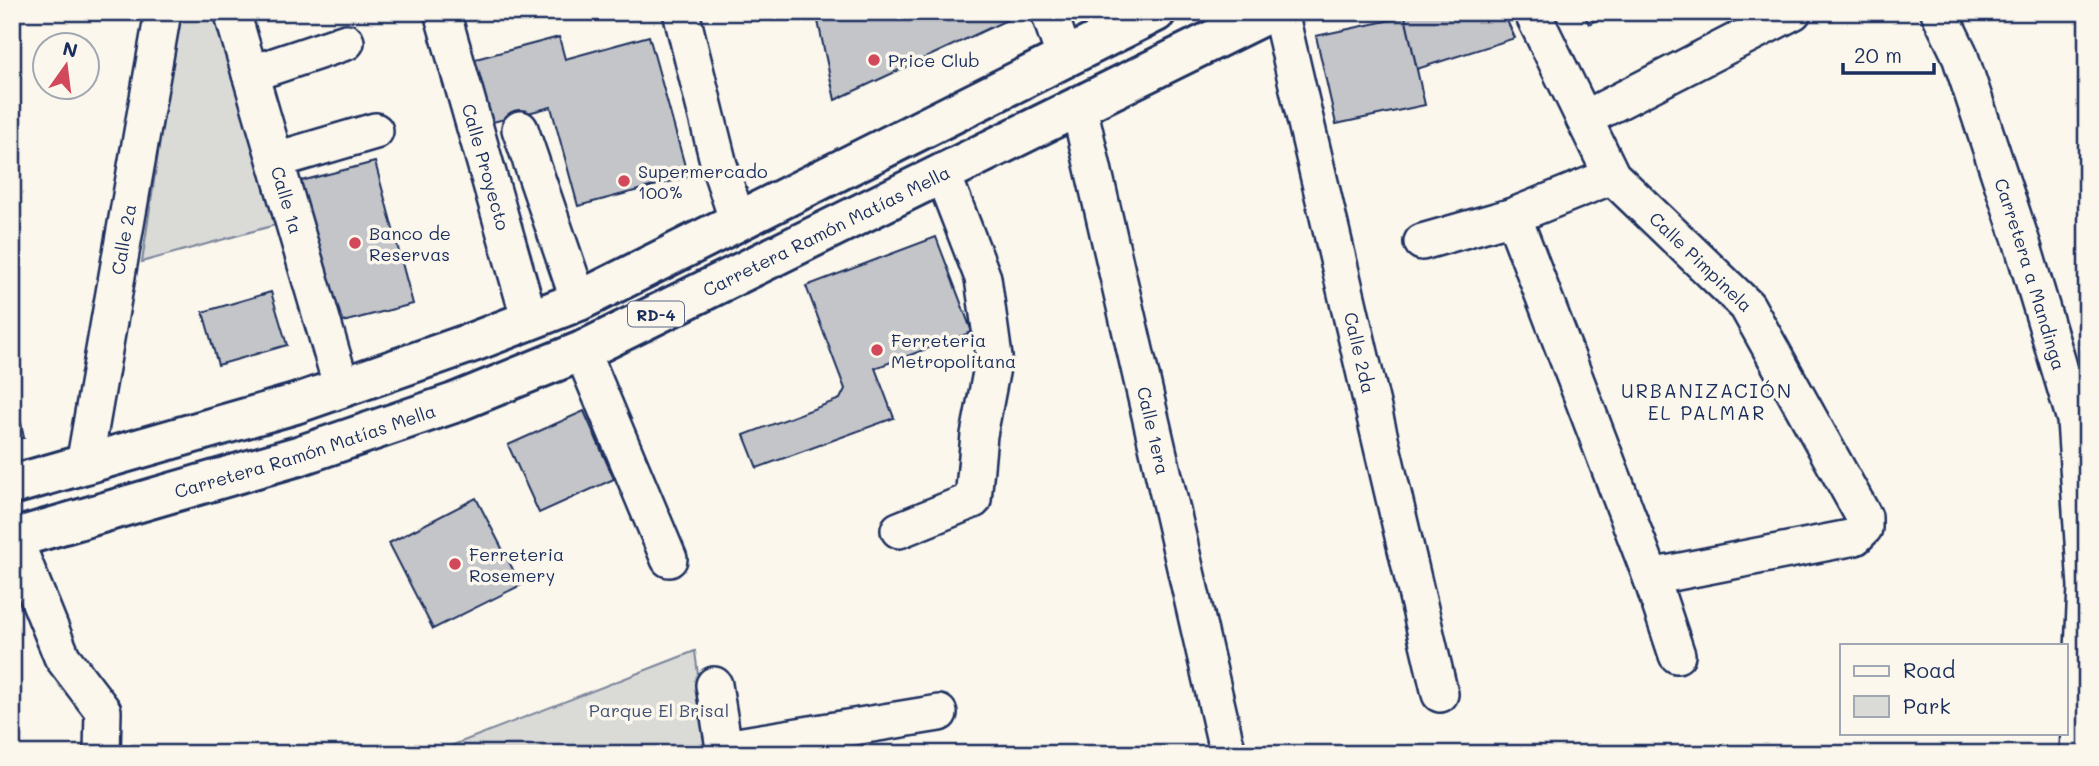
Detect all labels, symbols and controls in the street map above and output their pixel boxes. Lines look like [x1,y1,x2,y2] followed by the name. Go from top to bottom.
[32,32,102,102] north arrow
[1843,32,1934,76] scale bar
[60,35,80,63] text: N
[1854,41,1902,68] text: 20 m
[888,48,980,72] place label: Price Club
[866,52,882,68] marker: Price Club
[457,101,516,233] street label: Calle Proyecto
[638,159,768,204] place label: Supermercado 100%
[699,160,954,302] street label: Carretera Ramón Matías Mella
[266,163,308,237] street label: Calle 1a
[616,173,632,189] marker: Supermercado 100%
[1989,175,2071,373] street label: Carretera a Mandinga
[105,202,141,277] street label: Calle 2a
[1644,206,1758,317] street label: Calle Pimpinela
[369,221,451,266] place label: Banco de Reservas
[347,235,363,251] marker: Banco de Reservas
[628,302,684,326] road number: RD-4
[1339,310,1381,396] street label: Calle 2da
[891,328,1016,373] place label: Ferreteria Metropolitana
[869,342,885,358] marker: Ferreteria Metropolitana
[1621,378,1793,425] district label: URBANIZACIÓN EL PALMAR
[1132,384,1175,477] street label: Calle 1era
[172,398,439,503] street label: Carretera Ramón Matías Mella
[469,542,564,587] place label: Ferreteria Rosemery
[447,556,463,572] marker: Ferreteria Rosemery
[1840,644,2068,734] legend
[1903,656,1955,683] text: Road
[1903,692,1951,719] text: Park
[589,698,729,722] park label: Parque El Brisal

